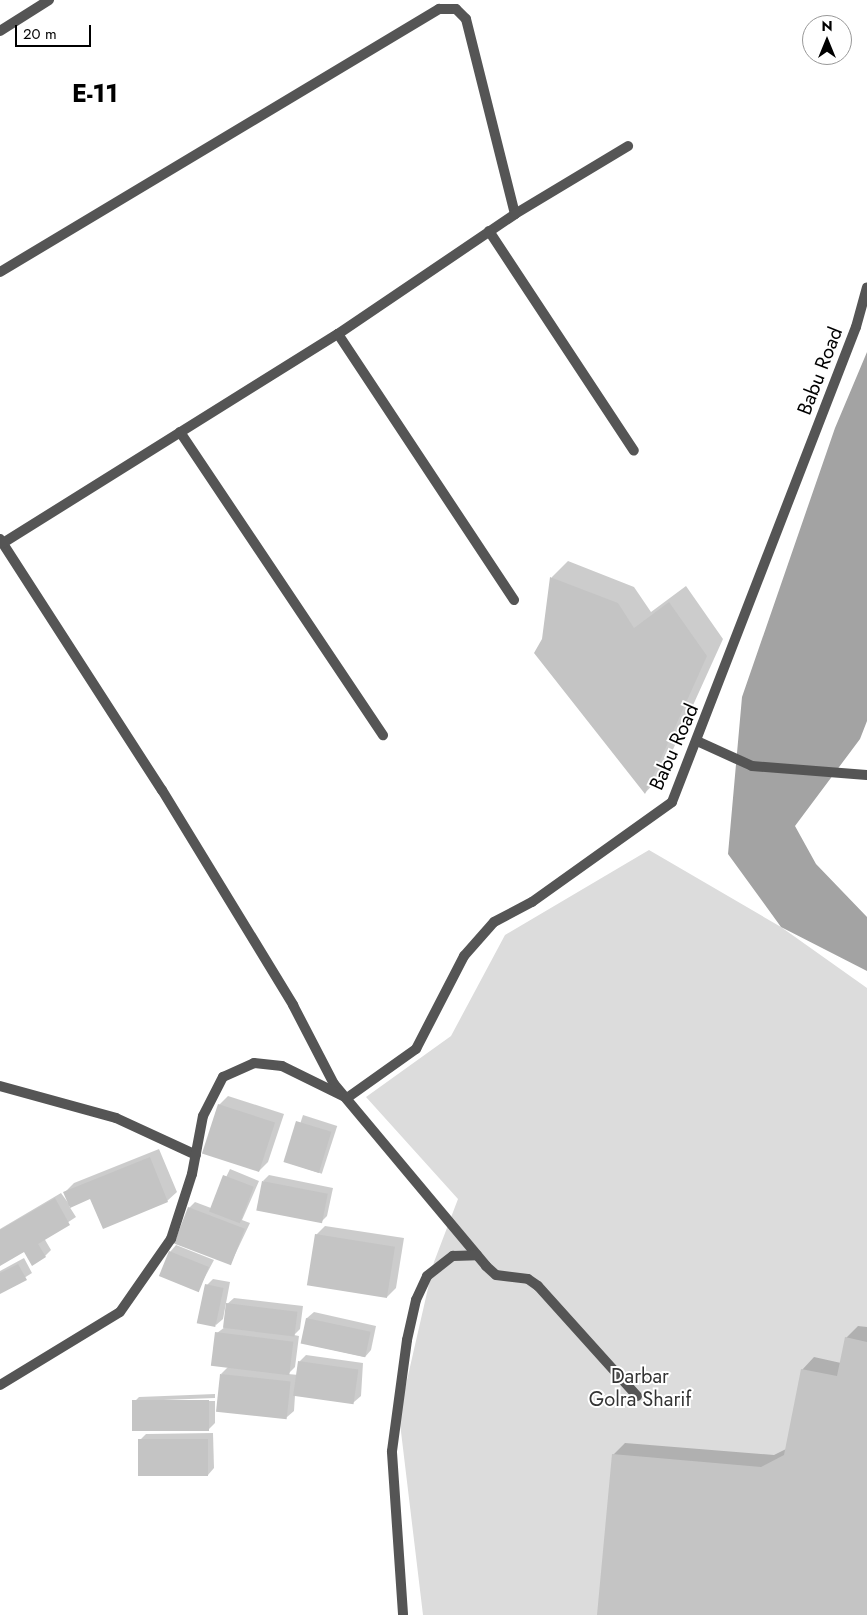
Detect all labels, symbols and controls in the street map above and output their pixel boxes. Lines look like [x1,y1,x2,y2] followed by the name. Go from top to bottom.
[18,15,94,47] scale bar
[802,15,852,65] north arrow
[821,16,833,36] text: N
[23,23,57,45] text: 20 m
[72,78,118,108] district label: E-11
[792,324,848,418] street label: Babu Road
[644,700,704,794] street label: Babu Road
[589,1364,691,1411] park label: Darbar Golra Sharif

